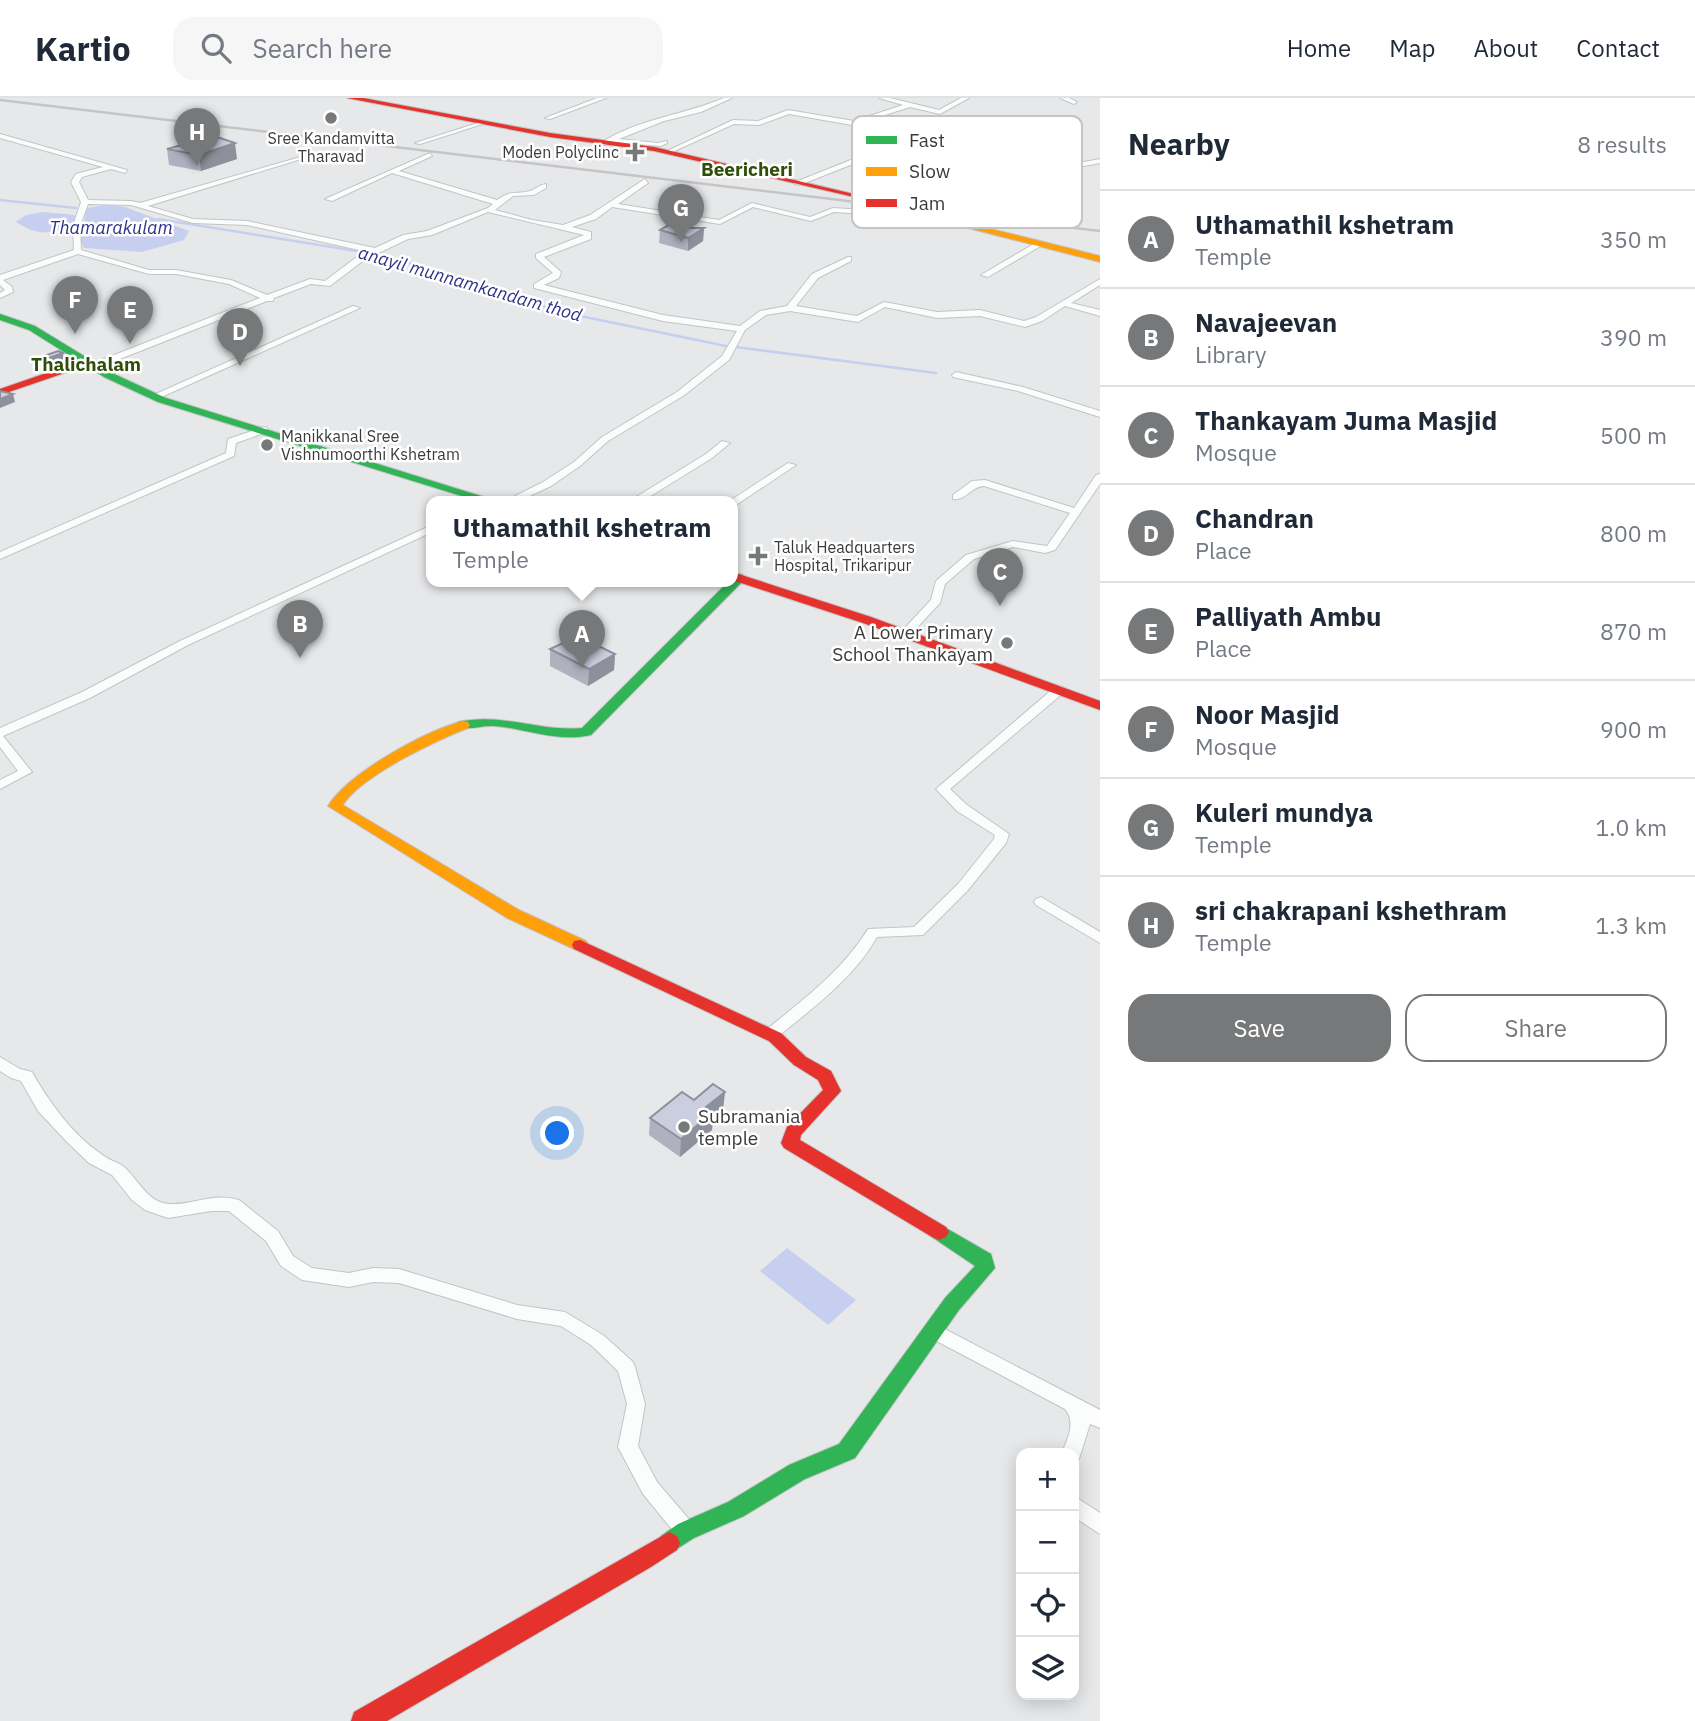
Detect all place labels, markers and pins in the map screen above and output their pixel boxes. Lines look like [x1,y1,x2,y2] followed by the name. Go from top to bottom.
[174,108,220,166] pin: H
[323,110,339,126] marker: Sree Kandamvitta Tharavad
[267,128,395,166] place label: Sree Kandamvitta Tharavad
[502,142,619,162] place label: Moden Polyclinc
[625,142,645,162] marker: Moden Polyclinc
[658,184,704,242] pin: G
[52,276,98,334] pin: F
[107,286,153,344] pin: E
[217,308,263,366] pin: D
[281,426,460,464] place label: Manikkanal Sree Vishnumoorthi Kshetram
[259,437,275,453] marker: Manikkanal Sree Vishnumoorthi Kshetram
[774,537,915,575] place label: Taluk Headquarters Hospital, Trikaripur
[748,546,768,566] marker: Taluk Headquarters Hospital, Trikaripur
[977,548,1023,606] pin: C
[277,600,323,658] pin: B
[559,610,605,668] pin: A
[832,620,994,666] place label: A Lower Primary School Thankayam
[999,635,1015,651] marker: A Lower Primary School Thankayam
[698,1104,800,1150] place label: Subramania temple
[676,1119,692,1135] marker: Subramania temple

